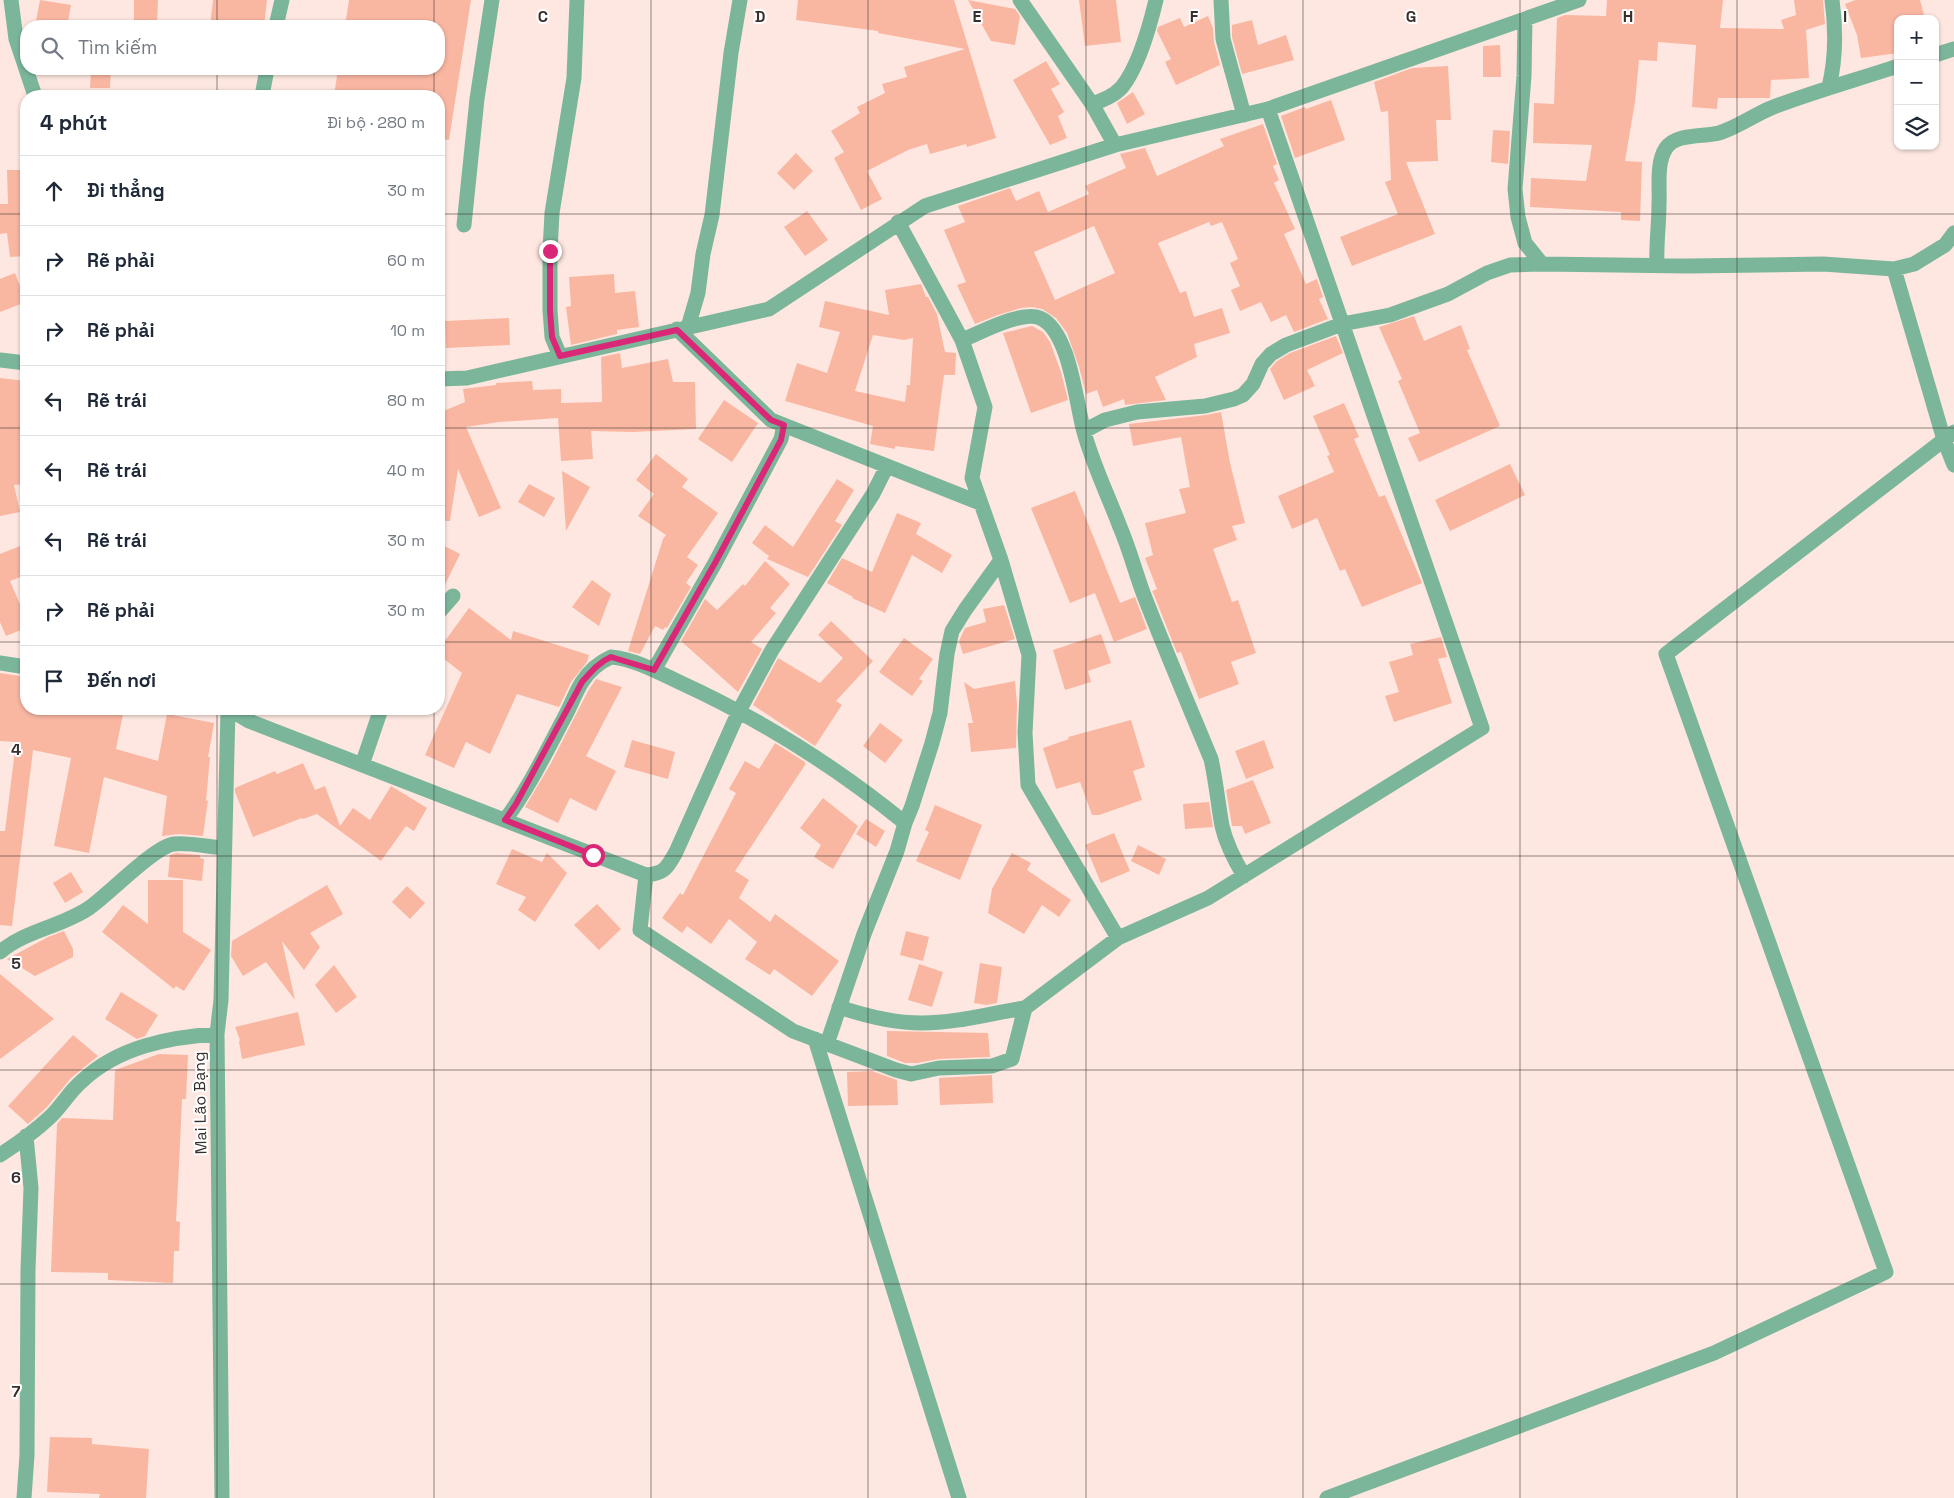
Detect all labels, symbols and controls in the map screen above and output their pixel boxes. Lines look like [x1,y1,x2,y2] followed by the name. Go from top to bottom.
[538,6,548,27] text: C
[755,6,765,27] text: D
[973,6,982,27] text: E
[1190,6,1199,27] text: F
[1406,6,1416,27] text: G
[1623,6,1633,27] text: H
[1843,6,1847,27] text: I
[1894,15,1939,150] map controls
[1894,15,1939,60] button: +
[20,20,445,75] search box
[38,34,66,62] icon: search
[78,35,157,60] text: Tìm kiếm
[1894,60,1939,105] button: −
[1894,105,1939,150] button: layers
[40,109,107,136] text: 4 phút
[327,112,425,133] text: Đi bộ · 280 m
[40,177,68,205] icon: ahead
[87,178,165,203] text: Đi thẳng
[387,180,425,201] text: 30 m
[539,240,562,263] route end
[40,247,68,275] icon: right
[87,248,155,273] text: Rẽ phải
[387,250,425,271] text: 60 m
[40,317,68,345] icon: right
[87,318,155,343] text: Rẽ phải
[390,320,425,341] text: 10 m
[40,387,68,415] icon: left
[87,388,147,413] text: Rẽ trái
[387,390,425,411] text: 80 m
[40,457,68,485] icon: left
[87,458,147,483] text: Rẽ trái
[387,460,425,481] text: 40 m
[40,527,68,555] icon: left
[87,528,147,553] text: Rẽ trái
[387,530,425,551] text: 30 m
[40,597,68,625] icon: right
[87,598,155,623] text: Rẽ phải
[387,600,425,621] text: 30 m
[40,667,68,695] icon: arrive
[87,668,156,693] text: Đến nơi
[11,739,21,760] text: 4
[582,844,605,867] route start
[11,953,21,974] text: 5
[189,1051,211,1155] street label: Mai Lão Bạng
[11,1167,21,1188] text: 6
[12,1381,21,1402] text: 7

